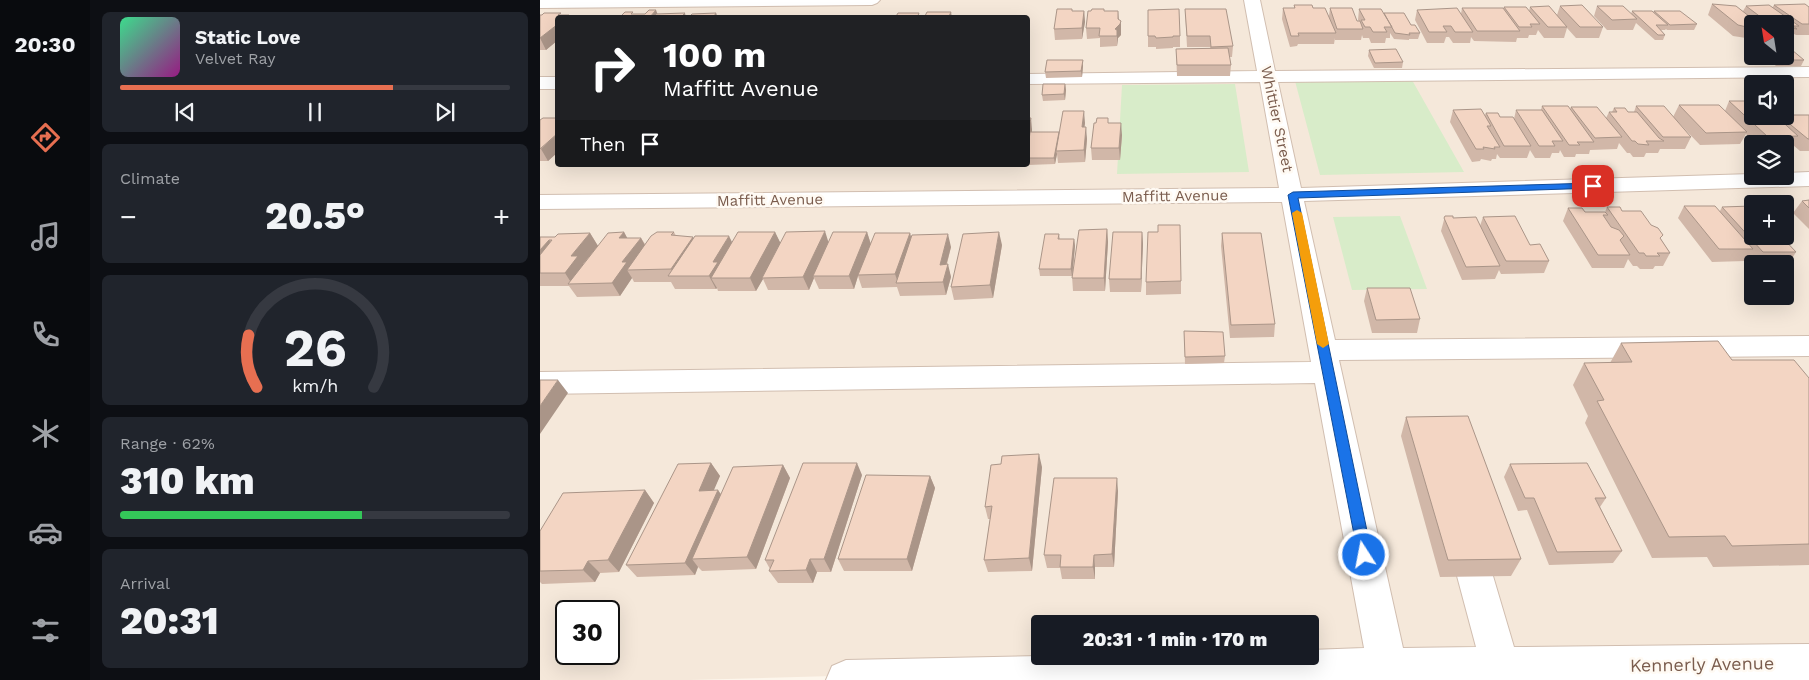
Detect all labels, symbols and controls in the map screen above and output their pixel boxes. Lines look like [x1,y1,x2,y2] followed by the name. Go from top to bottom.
[1744,15,1794,65] north arrow
[1744,15,1794,305] map controls
[195,26,300,49] text: Static Love
[14,32,76,57] text: 20:30
[663,34,766,76] text: 100 m
[580,35,645,100] icon: right
[195,49,275,68] text: Velvet Ray
[1257,64,1297,174] street label: Whittier Street
[1744,75,1794,125] button: sound
[663,76,819,101] text: Maffitt Avenue
[171,98,199,126] icon: previous
[301,98,329,126] icon: pause
[431,98,459,126] icon: next
[28,120,63,155] icon: directions
[636,130,664,158] icon: arrive
[580,133,626,156] text: Then
[1744,135,1794,185] button: layers
[1572,165,1614,207] pin
[120,169,180,188] text: Climate
[1579,172,1607,200] icon: arrive
[1122,186,1228,206] street label: Maffitt Avenue
[717,190,823,210] street label: Maffitt Avenue
[265,194,365,238] text: 20.5°
[1744,195,1794,245] button: +
[120,200,137,233] text: −
[493,200,510,233] text: +
[28,219,63,254] icon: music
[1744,255,1794,305] button: −
[28,317,63,352] icon: phone
[283,318,347,379] text: 26
[292,375,338,396] text: km/h
[28,416,63,451] icon: climate
[120,434,215,453] text: Range · 62%
[120,459,254,503] text: 310 km
[28,515,63,550] icon: car
[1337,528,1389,580] position arrow
[120,574,170,593] text: Arrival
[120,599,219,643] text: 20:31
[555,600,620,665] speed limit sign: 30
[28,613,63,648] icon: filters
[1083,628,1267,651] text: 20:31 · 1 min · 170 m
[1630,652,1774,676] street label: Kennerly Avenue

